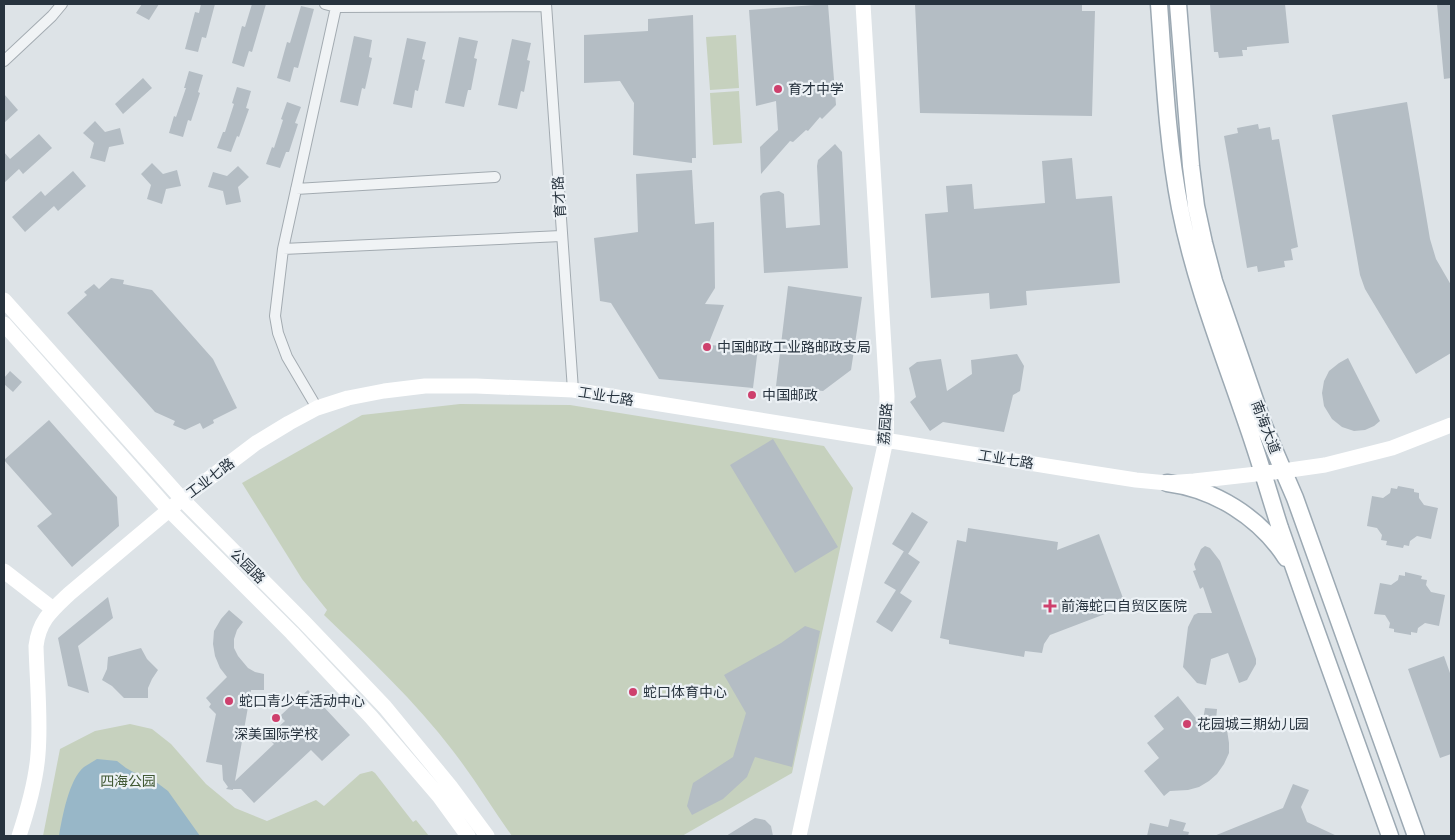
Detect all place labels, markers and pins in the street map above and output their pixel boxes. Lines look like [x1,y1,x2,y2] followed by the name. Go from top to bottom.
[788,80,844,98] place label: 育才中学
[772,83,784,95] marker: 育才中学
[717,338,871,356] place label: 中国邮政工业路邮政支局
[701,341,713,353] marker: 中国邮政工业路邮政支局
[762,386,818,404] place label: 中国邮政
[746,389,758,401] marker: 中国邮政
[1061,597,1187,615] place label: 前海蛇口自贸区医院
[1043,599,1057,613] marker: 前海蛇口自贸区医院
[643,683,727,701] place label: 蛇口体育中心
[627,686,639,698] marker: 蛇口体育中心
[239,692,365,710] place label: 蛇口青少年活动中心
[223,695,235,707] marker: 蛇口青少年活动中心
[270,712,282,724] marker: 深美国际学校
[1197,715,1309,733] place label: 花园城三期幼儿园
[1181,718,1193,730] marker: 花园城三期幼儿园
[234,725,318,743] place label: 深美国际学校

